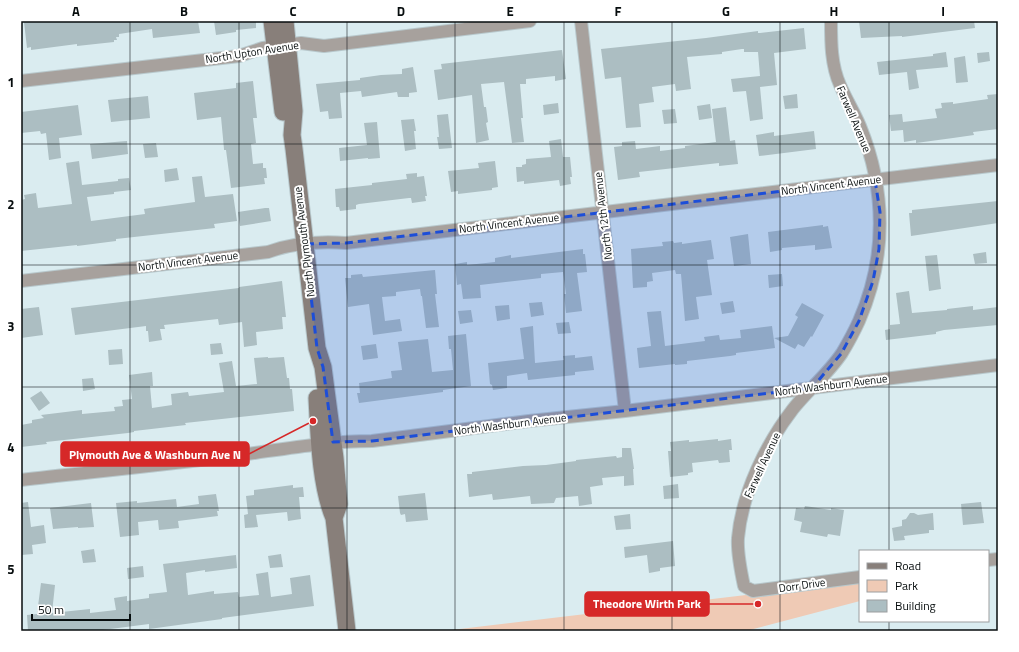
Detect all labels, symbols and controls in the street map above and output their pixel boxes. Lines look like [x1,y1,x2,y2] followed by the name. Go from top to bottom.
[72,1,80,21] text: A
[180,1,188,21] text: B
[289,1,297,21] text: C
[397,1,405,21] text: D
[506,1,514,21] text: E
[615,1,622,21] text: F
[722,1,730,21] text: G
[830,1,838,21] text: H
[941,1,945,21] text: I
[204,37,300,67] street label: North Upton Avenue
[7,72,15,92] text: 1
[833,83,875,155] street label: Farwell Avenue
[590,171,616,261] street label: North 12th Avenue
[780,171,882,199] street label: North Vincent Avenue
[289,186,319,298] street label: North Plymouth Avenue
[7,194,15,214] text: 2
[458,209,560,237] street label: North Vincent Avenue
[137,247,239,275] street label: North Vincent Avenue
[7,316,15,336] text: 3
[774,370,889,400] street label: North Washburn Avenue
[453,409,568,439] street label: North Washburn Avenue
[740,429,784,500] street label: Farwell Avenue
[7,437,15,457] text: 4
[61,442,249,466] callout: Plymouth Ave & Washburn Ave N
[69,445,241,464] text: Plymouth Ave & Washburn Ave N
[859,550,989,622] legend
[895,556,921,575] text: Road
[7,559,15,579] text: 5
[778,574,827,596] street label: Dorr Drive
[895,576,918,595] text: Park
[585,592,709,616] callout: Theodore Wirth Park
[593,594,702,613] text: Theodore Wirth Park
[32,596,130,622] scale bar
[895,596,936,615] text: Building
[38,600,64,619] text: 50 m

